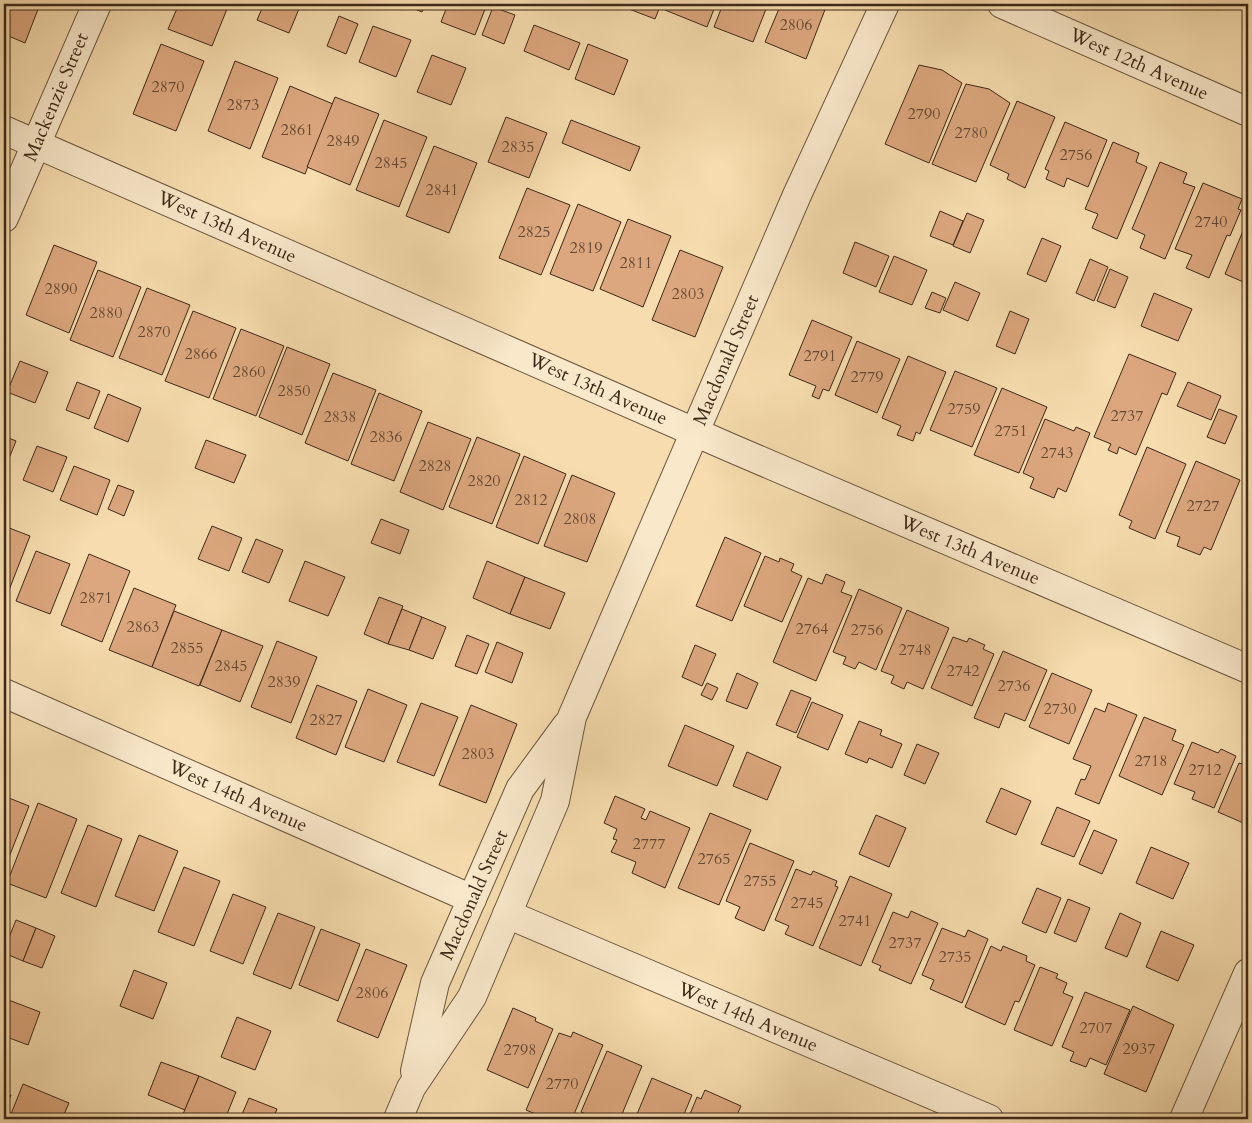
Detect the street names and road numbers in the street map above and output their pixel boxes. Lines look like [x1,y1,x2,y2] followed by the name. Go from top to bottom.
[1064,21,1213,106] street label: West 12th Avenue
[17,29,95,165] street label: Mackenzie Street
[152,184,301,269] street label: West 13th Avenue
[687,291,765,429] street label: Macdonald Street
[523,346,672,431] street label: West 13th Avenue
[895,508,1044,591] street label: West 13th Avenue
[163,753,312,838] street label: West 14th Avenue
[434,826,514,964] street label: Macdonald Street
[673,975,822,1058] street label: West 14th Avenue

